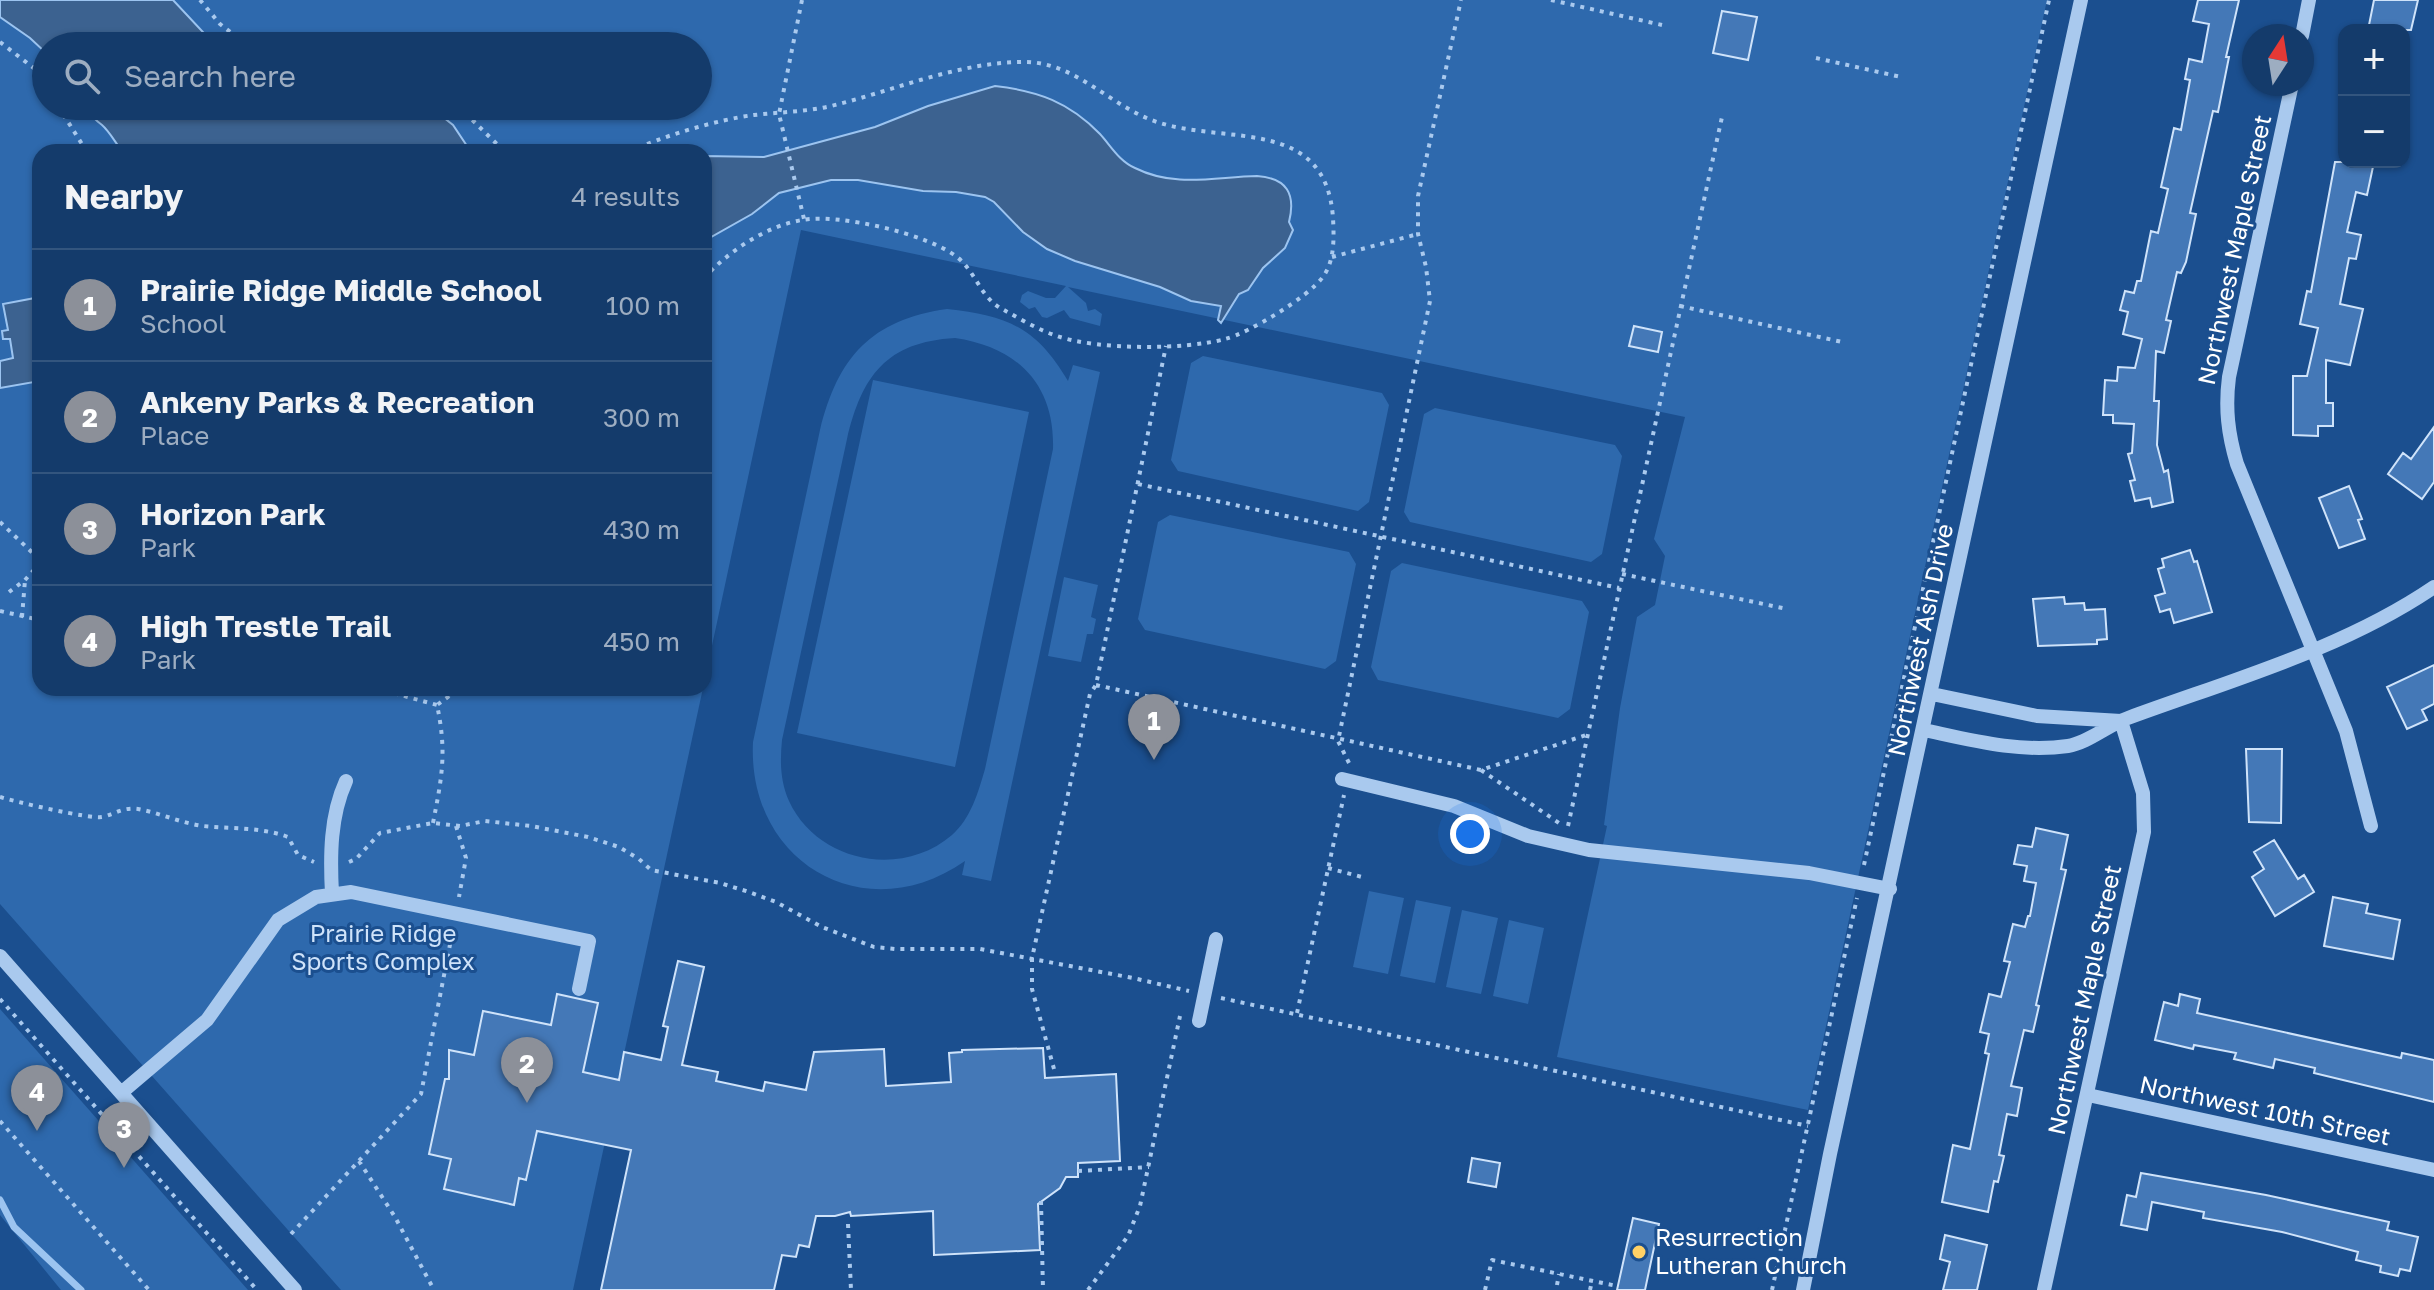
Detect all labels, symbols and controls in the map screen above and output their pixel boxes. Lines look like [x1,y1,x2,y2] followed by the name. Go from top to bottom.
[2242,24,2314,96] north arrow
[2338,24,2410,168] map controls
[2338,24,2410,96] button: +
[32,32,712,120] search box
[60,54,104,98] icon: search
[124,58,296,94] text: Search here
[2338,96,2410,168] button: −
[2191,112,2276,387] street label: Northwest Maple Street
[64,176,184,216] text: Nearby
[571,181,680,212] text: 4 results
[140,272,542,308] text: Prairie Ridge Middle School
[83,290,97,321] text: 1
[606,290,680,321] text: 100 m
[140,308,226,339] text: School
[140,384,534,420] text: Ankeny Parks & Recreation
[82,402,98,433] text: 2
[603,402,680,433] text: 300 m
[140,420,209,451] text: Place
[140,496,326,532] text: Horizon Park
[82,514,98,545] text: 3
[603,514,680,545] text: 430 m
[1881,521,1958,759] street label: Northwest Ash Drive
[140,532,196,563] text: Park
[140,608,391,644] text: High Trestle Trail
[82,626,98,657] text: 4
[603,626,680,657] text: 450 m
[140,644,196,675] text: Park
[1128,694,1180,760] pin: 1
[1450,814,1490,854] your location
[2041,862,2126,1137] street label: Northwest Maple Street
[291,918,475,975] park label: Prairie Ridge Sports Complex
[501,1037,553,1103] pin: 2
[11,1065,63,1131] pin: 4
[2137,1069,2394,1150] street label: Northwest 10th Street
[98,1102,150,1168] pin: 3
[1655,1222,1847,1279] place label: Resurrection Lutheran Church
[1630,1243,1648,1261] marker: Resurrection Lutheran Church

